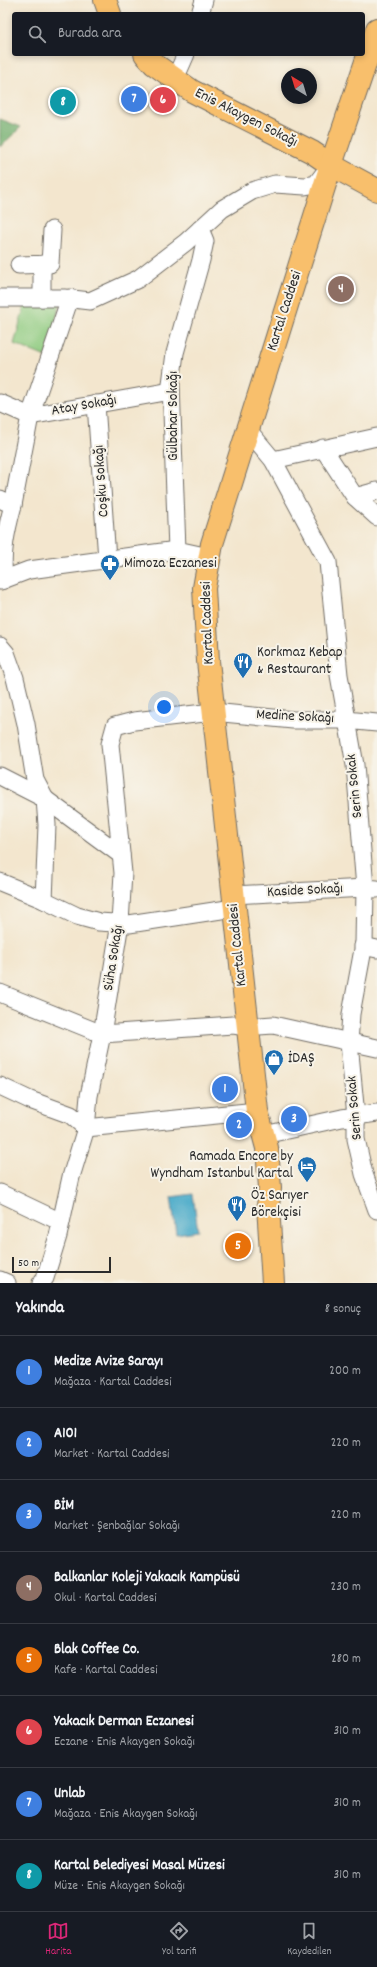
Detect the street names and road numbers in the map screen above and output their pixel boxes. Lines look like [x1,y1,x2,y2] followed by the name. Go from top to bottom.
[191,83,302,154] street label: Enis Akaygen Sokağı
[262,268,308,354] street label: Kartal Caddesi
[163,371,185,461] street label: Gülbahar Sokağı
[50,389,119,423] street label: Atay Sokağı
[88,444,115,518] street label: Coşku Sokağı
[196,581,220,665] street label: Kartal Caddesi
[256,704,335,730] street label: Medine Sokağı
[341,753,369,819] street label: Serin Sokak
[267,878,344,904] street label: Kaside Sokağı
[223,902,253,988] street label: Kartal Caddesi
[98,923,130,992] street label: Süha Sokağı
[341,1075,369,1141] street label: Serin Sokak

